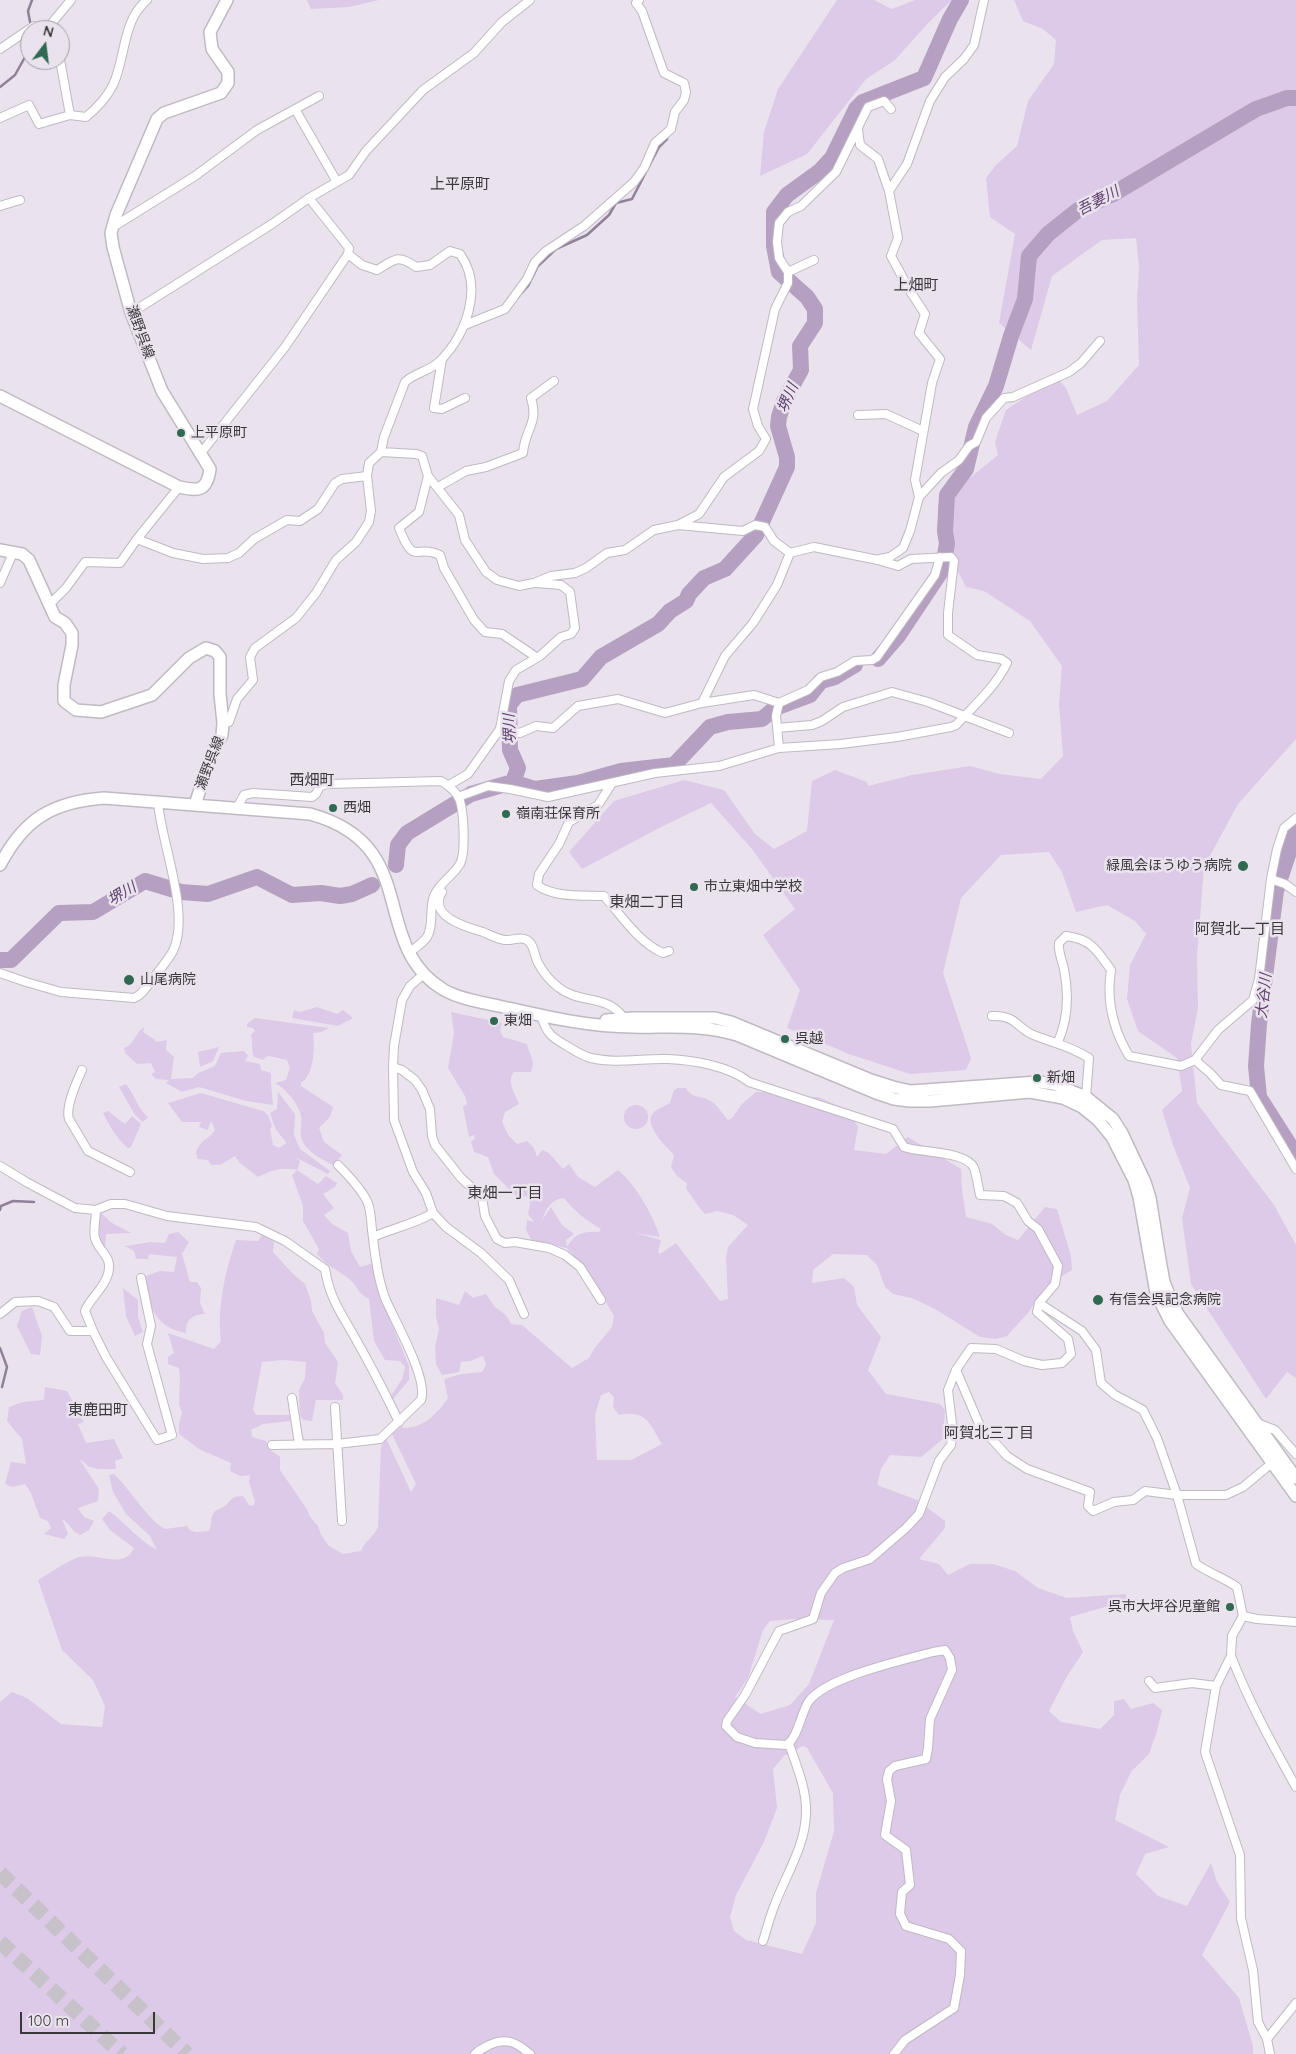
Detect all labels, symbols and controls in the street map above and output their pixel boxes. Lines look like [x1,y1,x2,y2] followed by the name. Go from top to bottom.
[20,20,70,70] north arrow
[41,21,56,42] text: N
[430,175,490,193] district label: 上平原町
[1074,182,1122,220] water label: 吾妻川
[894,276,938,294] district label: 上畑町
[123,303,157,361] street label: 瀬野呉線
[774,381,802,415] water label: 堺川
[191,425,247,441] place label: 上平原町
[175,427,187,439] marker: 上平原町
[500,714,520,744] water label: 堺川
[192,734,228,792] street label: 瀬野呉線
[290,771,334,789] district label: 西畑町
[343,800,371,816] place label: 西畑
[327,802,339,814] marker: 西畑
[516,806,600,822] place label: 嶺南荘保育所
[500,808,512,820] marker: 嶺南荘保育所
[1106,858,1232,874] place label: 緑風会ほうゆう病院
[1236,859,1250,873] marker: 緑風会ほうゆう病院
[105,879,139,909] water label: 堺川
[704,879,802,895] place label: 市立東畑中学校
[688,881,700,893] marker: 市立東畑中学校
[610,893,684,911] district label: 東畑二丁目
[1195,920,1285,938] district label: 阿賀北一丁目
[140,972,196,988] place label: 山尾病院
[122,973,136,987] marker: 山尾病院
[1253,973,1275,1019] water label: 大谷川
[504,1013,532,1029] place label: 東畑
[488,1015,500,1027] marker: 東畑
[795,1031,823,1047] place label: 呉越
[779,1033,791,1045] marker: 呉越
[1047,1070,1075,1086] place label: 新畑
[1031,1072,1043,1084] marker: 新畑
[468,1184,542,1202] district label: 東畑一丁目
[1109,1292,1221,1308] place label: 有信会呉記念病院
[1091,1293,1105,1307] marker: 有信会呉記念病院
[68,1401,128,1419] district label: 東鹿田町
[944,1424,1034,1442] district label: 阿賀北三丁目
[1108,1599,1220,1615] place label: 呉市大坪谷児童館
[1224,1601,1236,1613] marker: 呉市大坪谷児童館
[22,2002,158,2034] scale bar
[28,2011,69,2030] text: 100 m

